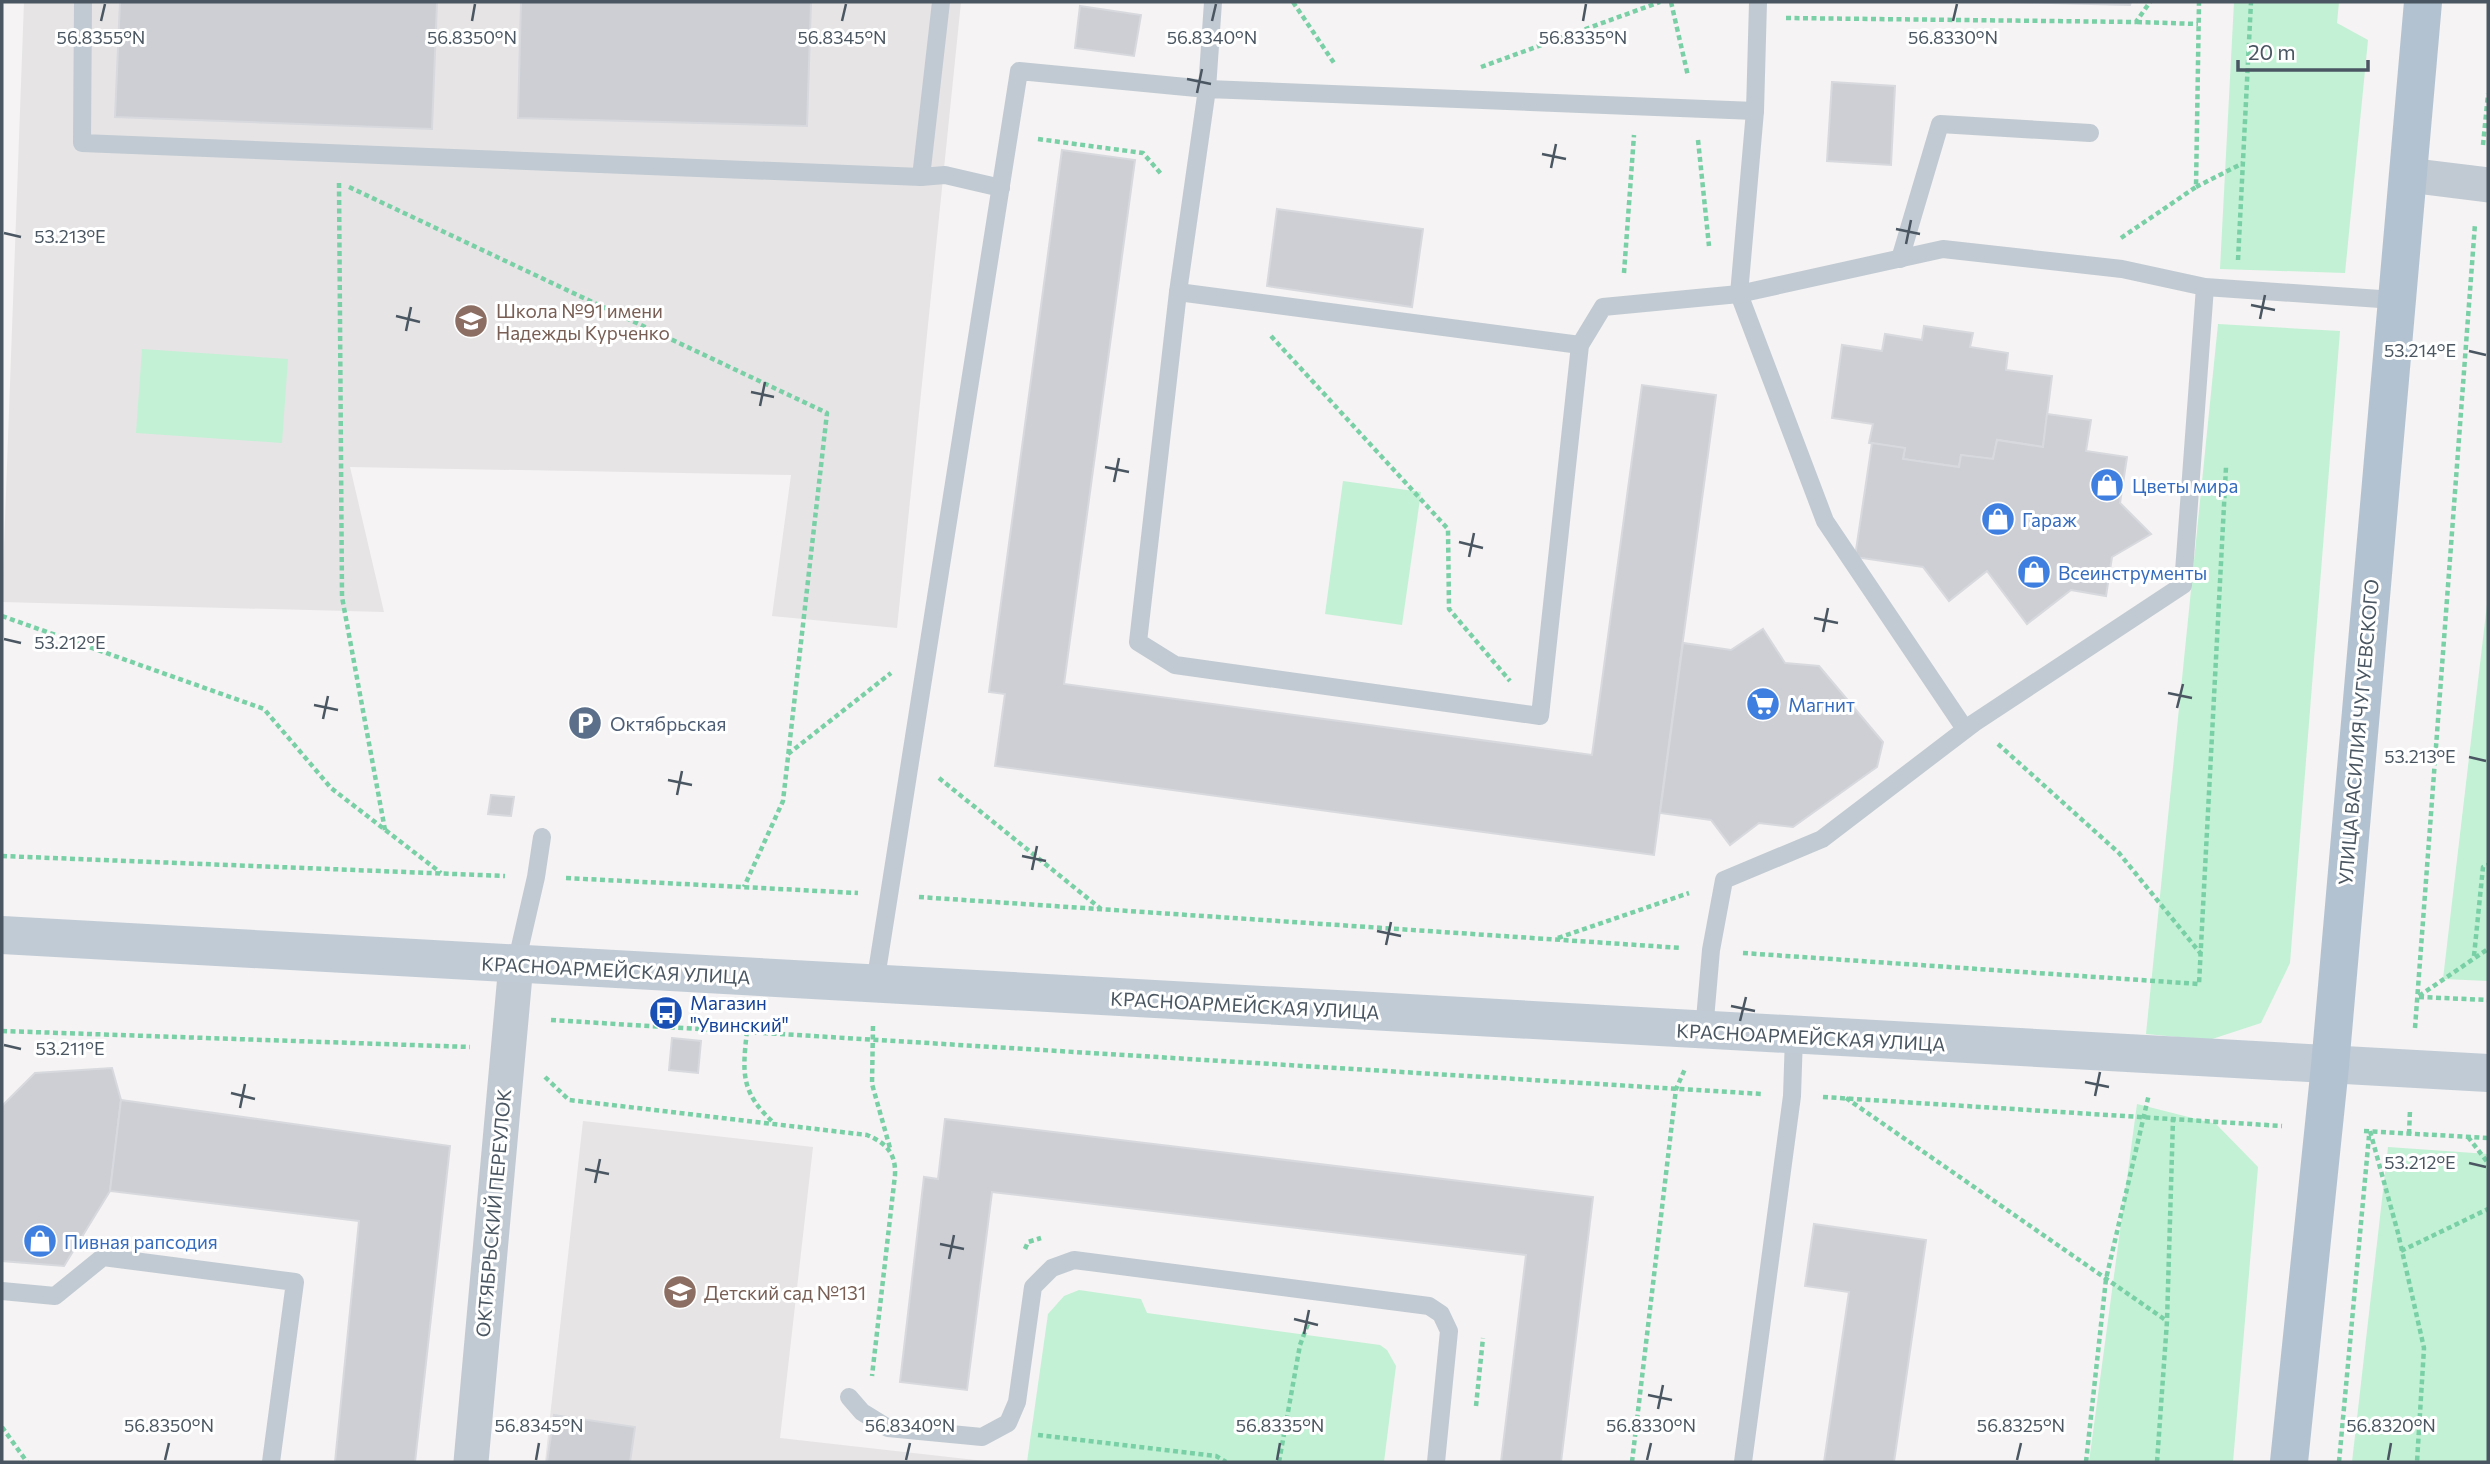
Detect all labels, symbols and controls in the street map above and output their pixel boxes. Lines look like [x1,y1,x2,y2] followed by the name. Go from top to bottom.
[57,26,145,48] text: 56.8355°N
[427,26,517,48] text: 56.8350°N
[797,26,887,48] text: 56.8345°N
[1167,26,1257,48] text: 56.8340°N
[1539,26,1627,48] text: 56.8335°N
[1908,26,1998,48] text: 56.8330°N
[2238,28,2368,72] scale bar
[2248,39,2296,64] text: 20 m
[34,225,106,247] text: 53.213°E
[496,299,670,344] place label: Школа №91 имени Надежды Курченко
[452,302,490,340] school or university icon: Школа №91 имени Надежды Курченко
[2384,339,2456,361] text: 53.214°E
[2088,466,2126,504] shop icon: Цветы мира
[2132,474,2238,497] place label: Цветы мира
[1979,500,2017,538] shop icon: Гараж
[2022,508,2077,531] place label: Гараж
[2015,553,2053,591] shop icon: Всеинструменты
[2058,561,2207,584] place label: Всеинструменты
[2333,578,2383,886] street label: УЛИЦА ВАСИЛИЯ ЧУГУЕВСКОГО
[34,631,106,653] text: 53.212°E
[1744,685,1782,723] supermarket icon: Магнит
[1788,693,1855,716] place label: Магнит
[566,704,604,742] parking icon: Октябрьская
[610,712,726,735] place label: Октябрьская
[2384,745,2456,767] text: 53.213°E
[481,951,751,989] street label: КРАСНОАРМЕЙСКАЯ УЛИЦА
[1110,986,1380,1024] street label: КРАСНОАРМЕЙСКАЯ УЛИЦА
[690,991,789,1036] place label: Магазин "Увинский"
[647,994,685,1032] bus stop icon: Магазин "Увинский"
[1676,1018,1946,1056] street label: КРАСНОАРМЕЙСКАЯ УЛИЦА
[35,1037,105,1059] text: 53.211°E
[471,1088,515,1338] street label: ОКТЯБРЬСКИЙ ПЕРЕУЛОК
[2384,1151,2456,1173] text: 53.212°E
[21,1222,59,1260] shop icon: Пивная рапсодия
[64,1230,218,1253] place label: Пивная рапсодия
[661,1273,699,1311] school or university icon: Детский сад №131
[704,1281,866,1304] place label: Детский сад №131
[124,1414,214,1436] text: 56.8350°N
[494,1414,584,1436] text: 56.8345°N
[865,1414,955,1436] text: 56.8340°N
[1236,1414,1324,1436] text: 56.8335°N
[1606,1414,1696,1436] text: 56.8330°N
[1977,1414,2065,1436] text: 56.8325°N
[2346,1414,2436,1436] text: 56.8320°N

